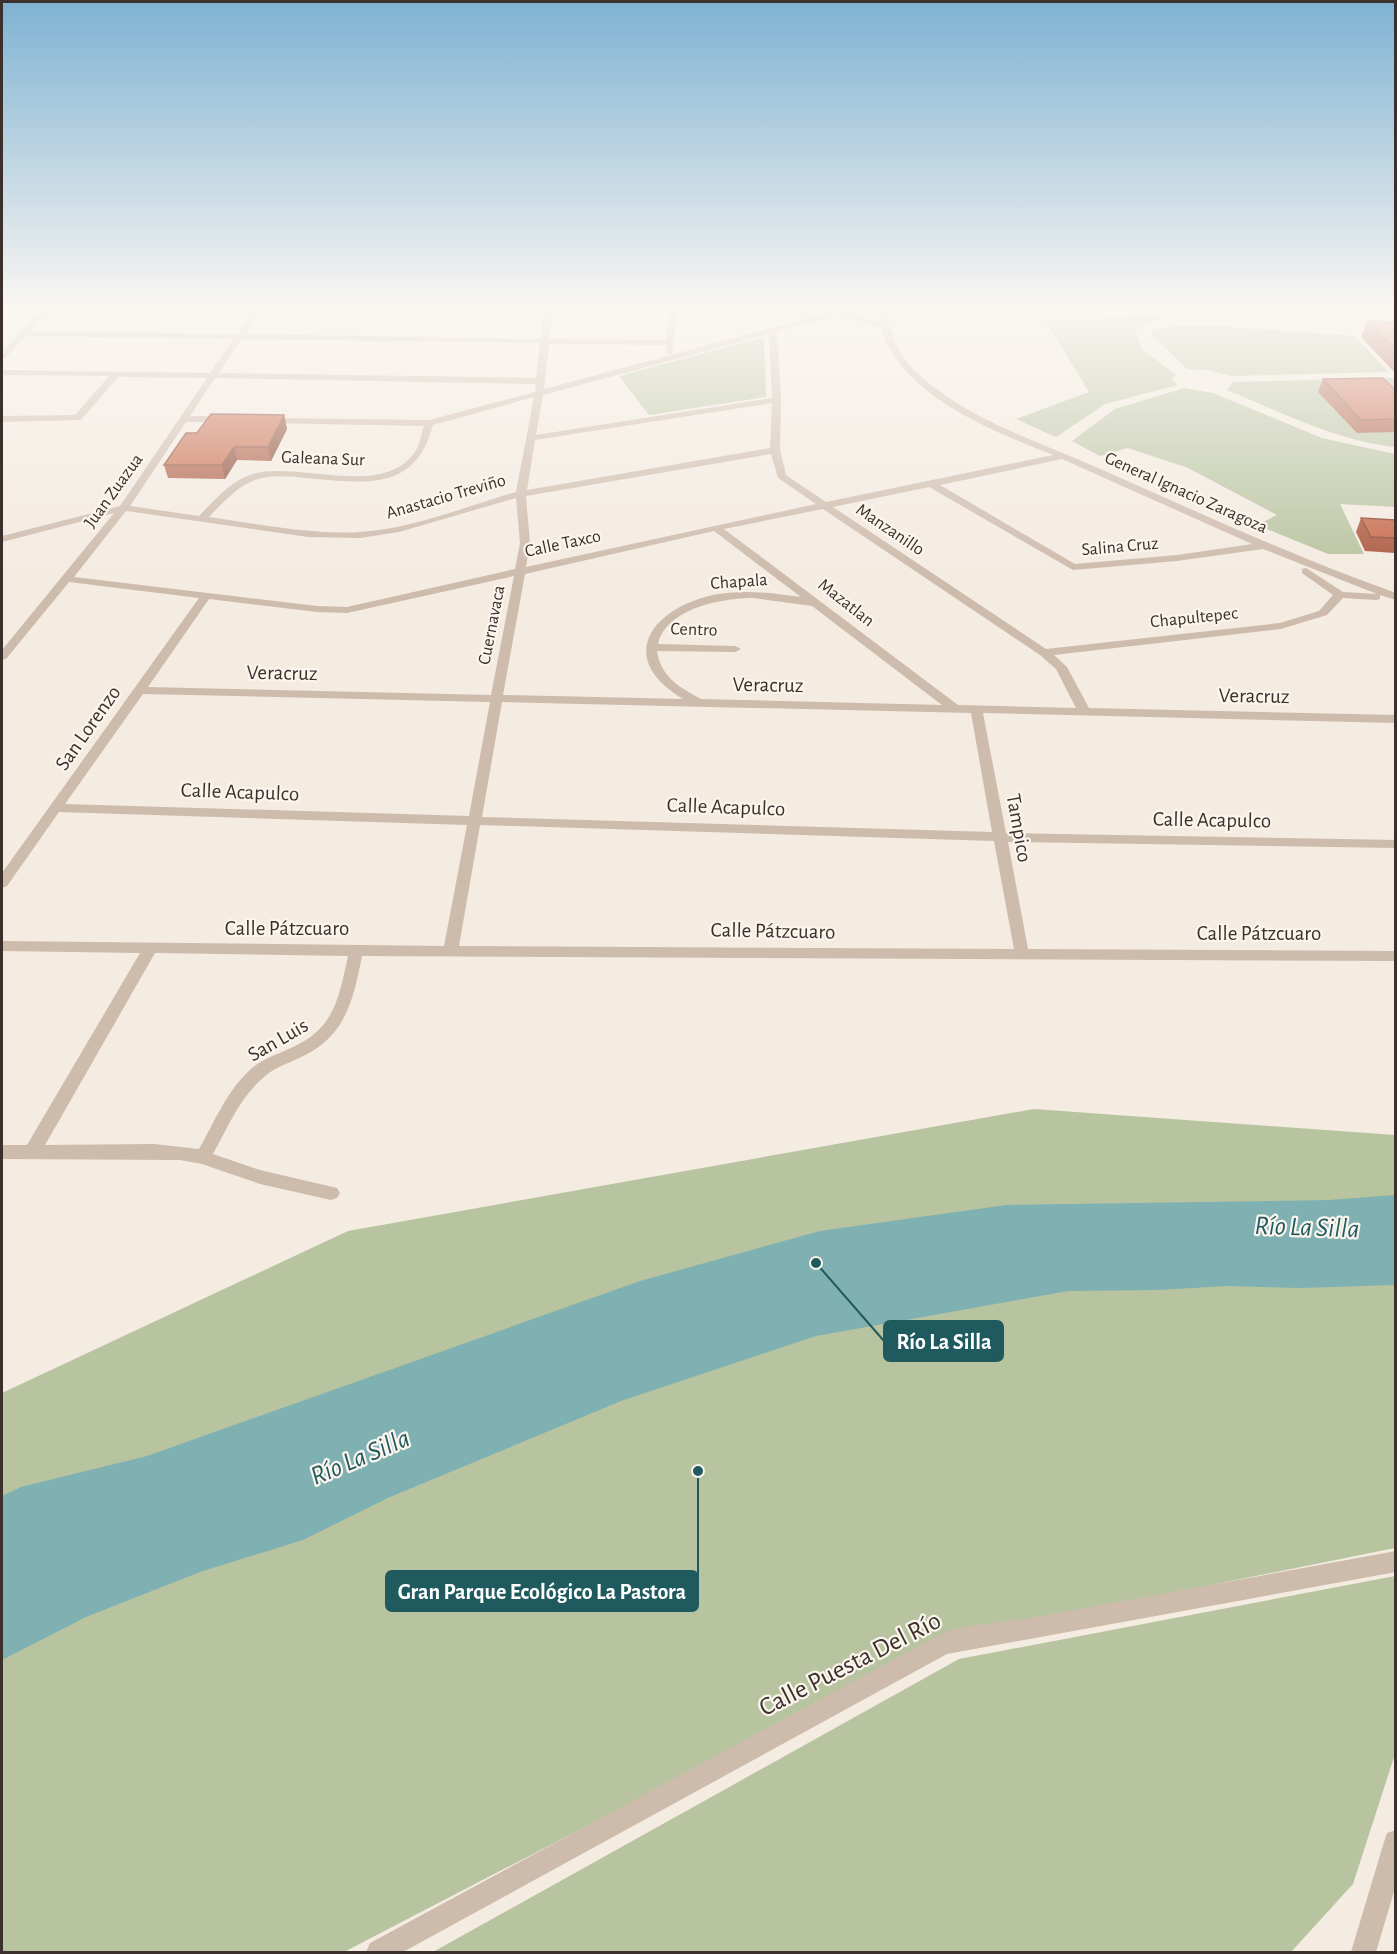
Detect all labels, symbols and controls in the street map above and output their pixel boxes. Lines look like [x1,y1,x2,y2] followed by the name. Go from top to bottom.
[281,449,365,469] street label: Galeana Sur
[1102,449,1270,537] street label: General Ignacio Zaragoza
[81,451,147,531] street label: Juan Zuazua
[384,471,508,523] street label: Anastacio Treviño
[852,501,928,559] street label: Manzanillo
[523,527,603,561] street label: Calle Taxco
[1081,535,1159,559] street label: Salina Cruz
[710,571,768,593] street label: Chapala
[815,576,877,630] street label: Mazatlan
[475,584,509,666] street label: Cuernavaca
[1149,604,1239,632] street label: Chapultepec
[670,620,718,640] street label: Centro
[246,662,318,684] street label: Veracruz
[732,674,804,696] street label: Veracruz
[51,682,125,774] street label: San Lorenzo
[1218,685,1290,707] street label: Veracruz
[180,779,300,805] street label: Calle Acapulco
[1003,792,1035,864] street label: Tampico
[666,794,786,820] street label: Calle Acapulco
[1153,808,1271,832] street label: Calle Acapulco
[225,918,349,939] street label: Calle Pátzcuaro
[711,919,835,943] street label: Calle Pátzcuaro
[1197,923,1321,944] street label: Calle Pátzcuaro
[244,1015,312,1065] street label: San Luis
[1254,1212,1360,1242] water label: Río La Silla
[884,1321,1003,1361] callout: Río La Silla
[896,1331,992,1353] text: Río La Silla
[307,1424,413,1490] water label: Río La Silla
[386,1571,698,1611] callout: Gran Parque Ecológico La Pastora
[398,1581,687,1603] text: Gran Parque Ecológico La Pastora
[755,1607,945,1721] street label: Calle Puesta Del Río

